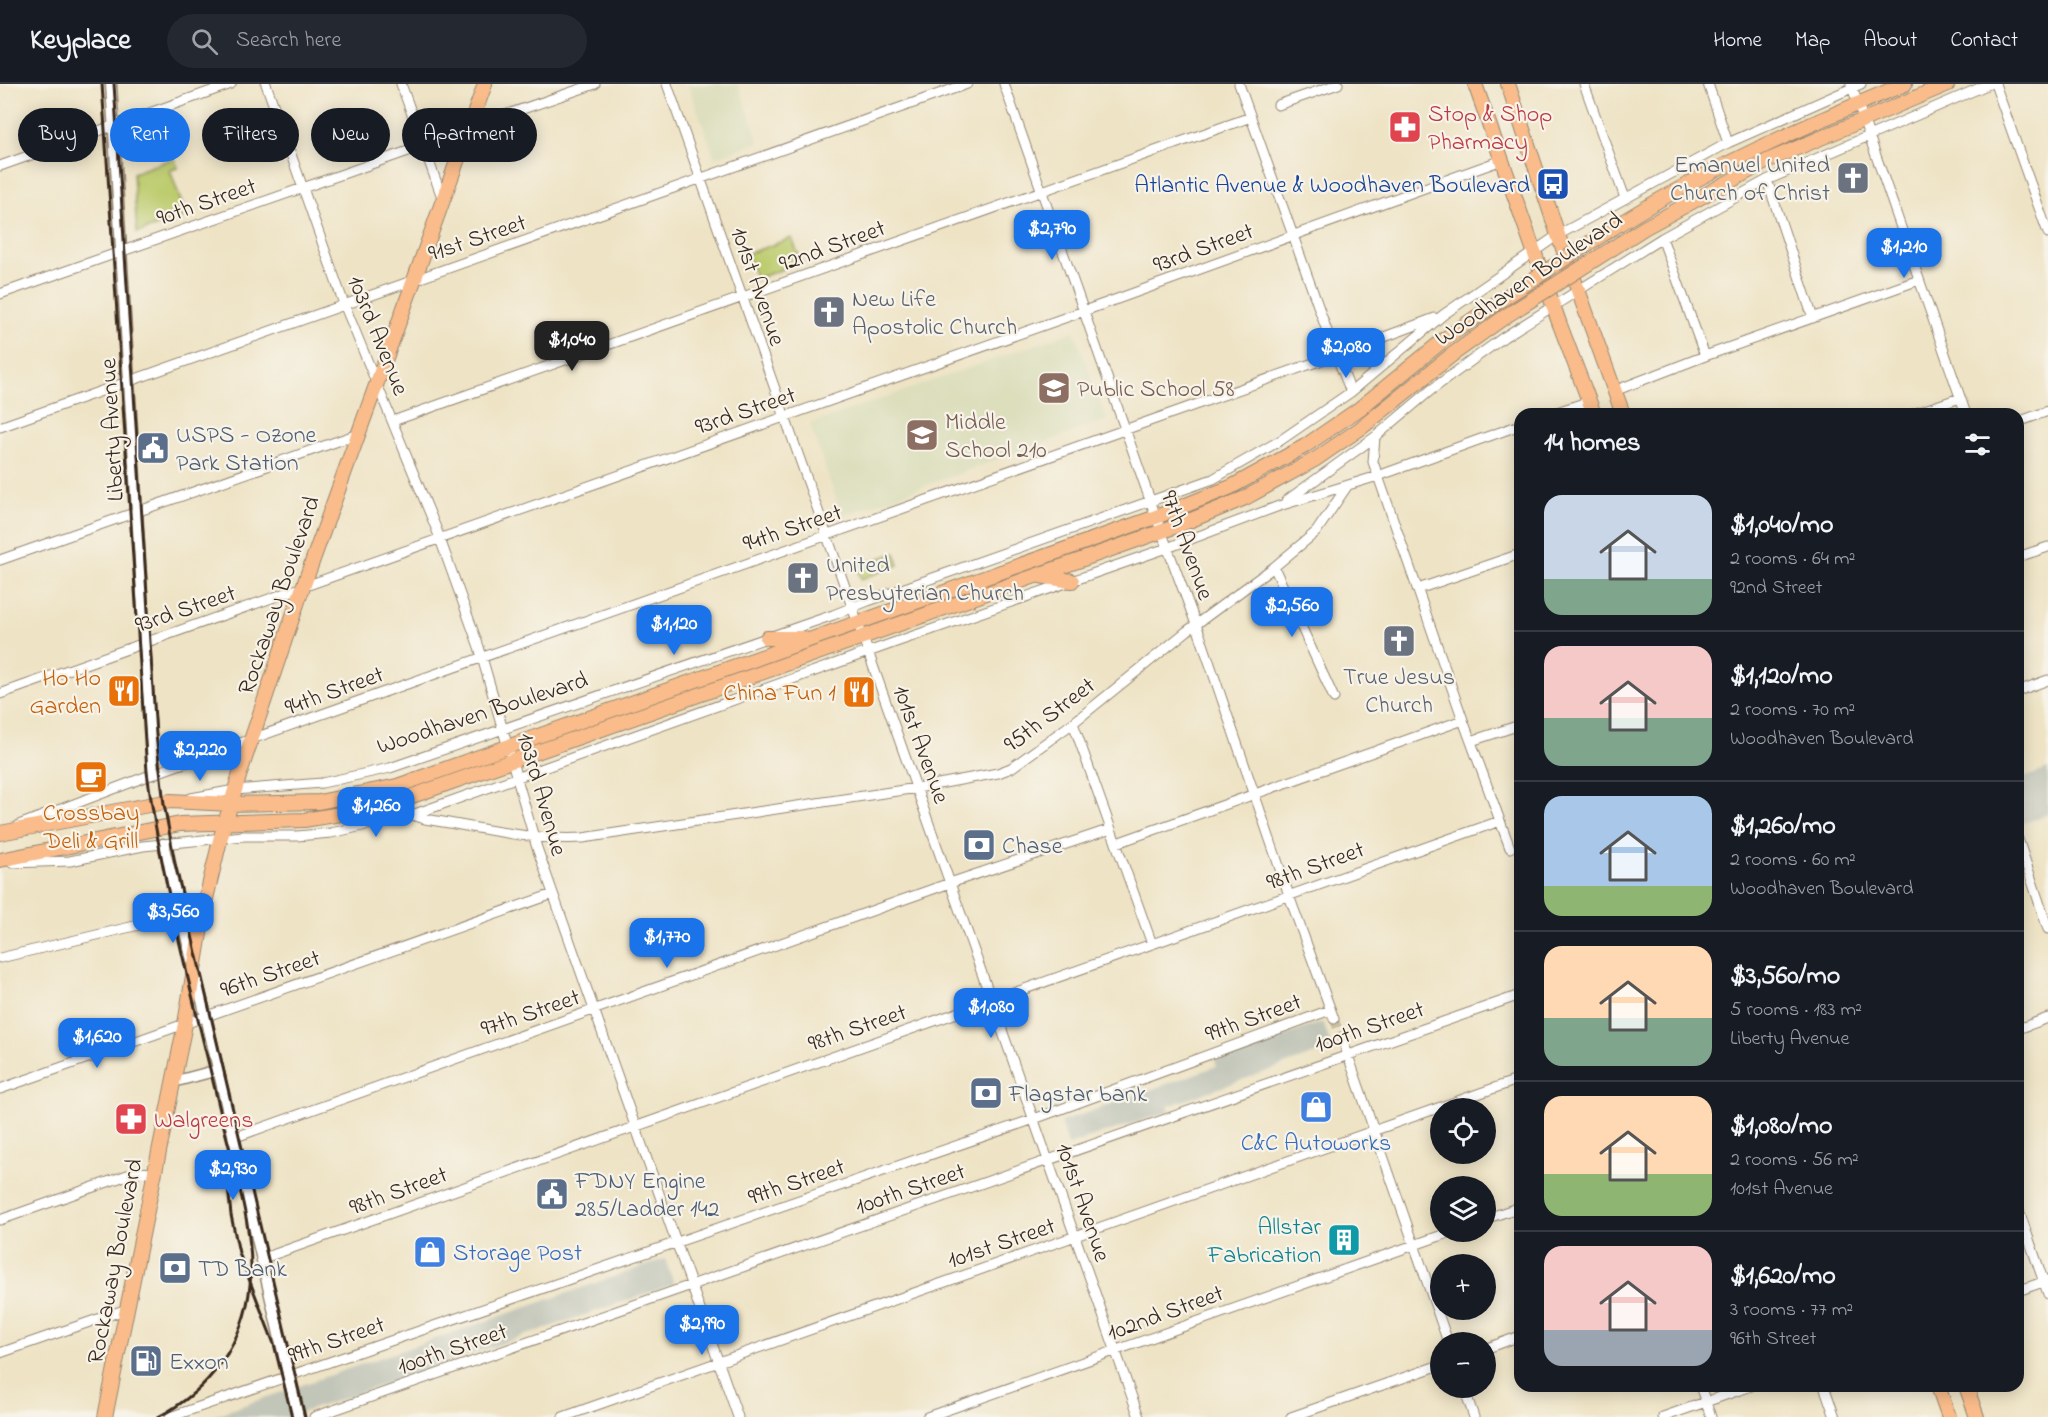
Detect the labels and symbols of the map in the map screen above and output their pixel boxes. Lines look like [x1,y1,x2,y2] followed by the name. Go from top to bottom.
[1428,98,1552,162] place label: Stop & Shop Pharmacy
[1387,109,1423,145] pharmacy icon: Stop & Shop Pharmacy
[1670,149,1831,212] place label: Emanuel United Church of Christ
[1835,160,1871,196] church icon: Emanuel United Church of Christ
[1535,166,1571,202] bus stop icon: Atlantic Avenue & Woodhaven Boulevard
[1134,169,1531,204] place label: Atlantic Avenue & Woodhaven Boulevard
[152,170,261,237] street label: 90th Street
[1428,204,1631,356] street label: Woodhaven Boulevard
[424,206,532,272] street label: 91st Street
[1003,210,1101,261] pin: $2,790
[775,212,891,283] street label: 92nd Street
[1149,215,1259,284] street label: 93rd Street
[720,223,793,351] street label: 101st Avenue
[1855,228,1953,279] pin: $1,210
[337,271,417,401] street label: 103rd Avenue
[852,283,1017,346] place label: New Life Apostolic Church
[811,294,847,330] church icon: New Life Apostolic Church
[523,321,621,372] pin: $1,040
[1297,328,1395,379] pin: $2,080
[92,357,136,502] street label: Liberty Avenue
[1036,370,1072,406] school or university icon: Public School 58
[1077,373,1235,408] place label: Public School 58
[691,379,801,446] street label: 93rd Street
[945,406,1047,469] place label: Middle School 210
[904,417,940,453] school or university icon: Middle School 210
[176,419,317,482] place label: USPS - Ozone Park Station
[135,430,171,466] public building icon: USPS - Ozone Park Station
[1150,486,1222,606] street label: 97th Avenue
[230,491,332,700] street label: Rockaway Boulevard
[738,496,847,563] street label: 94th Street
[826,549,1024,613] place label: United Presbyterian Church
[785,560,821,596] church icon: United Presbyterian Church
[131,577,241,644] street label: 93rd Street
[1243,587,1341,638] pin: $2,560
[625,605,723,656] pin: $1,120
[1381,623,1417,659] church icon: True Jesus Church
[280,658,389,726] street label: 94th Street
[1343,661,1455,724] place label: True Jesus Church
[29,662,101,725] place label: Ho Ho Garden
[373,664,593,765] street label: Woodhaven Boulevard
[997,670,1104,762] street label: 95th Street
[106,673,142,709] restaurant icon: Ho Ho Garden
[841,674,877,710] restaurant icon: China Fun 1
[723,677,836,712] place label: China Fun 1
[882,681,957,809] street label: 101st Avenue
[506,729,575,861] street label: 103rd Avenue
[151,731,249,782] pin: $2,220
[73,759,109,795] cafe icon: Crossbay Deli & Grill
[327,787,425,838] pin: $1,260
[43,797,139,860] place label: Crossbay Deli & Grill
[961,827,997,863] bank icon: Chase
[1002,830,1063,865] place label: Chase
[1262,833,1370,901] street label: 98th Street
[124,893,222,944] pin: $3,560
[618,918,716,969] pin: $1,770
[216,942,326,1009] street label: 96th Street
[476,981,585,1048] street label: 97th Street
[1201,986,1307,1053] street label: 99th Street
[942,988,1040,1039] pin: $1,080
[1310,993,1430,1064] street label: 100th Street
[804,996,912,1063] street label: 98th Street
[48,1018,146,1069] pin: $1,620
[968,1075,1004,1111] bank icon: Flagstar bank
[1008,1078,1147,1113] place label: Flagstar bank
[1298,1089,1334,1125] shop icon: C&C Autoworks
[113,1101,149,1137] pharmacy icon: Walgreens
[154,1104,253,1139] place label: Walgreens
[1241,1127,1391,1162] place label: C&C Autoworks
[1045,1139,1118,1267] street label: 101st Avenue
[184,1150,282,1201] pin: $2,930
[744,1150,850,1216] street label: 99th Street
[79,1155,155,1367] street label: Rockaway Boulevard
[851,1155,971,1226] street label: 100th Street
[345,1158,453,1226] street label: 98th Street
[574,1165,720,1228] place label: FDNY Engine 285/Ladder 142
[534,1176,570,1212] public building icon: FDNY Engine 285/Ladder 142
[943,1210,1061,1279] street label: 101st Street
[1207,1211,1322,1274] place label: Allstar Fabrication
[1326,1222,1362,1258] building icon: Allstar Fabrication
[412,1234,448,1270] shop icon: Storage Post
[453,1237,582,1272] place label: Storage Post
[157,1250,193,1286] bank icon: TD Bank
[198,1253,287,1288] place label: TD Bank
[1103,1277,1229,1352] street label: 102nd Street
[653,1305,751,1356] pin: $2,990
[284,1308,390,1374] street label: 99th Street
[393,1315,513,1386] street label: 100th Street
[128,1343,164,1379] fuel station icon: Exxon
[169,1346,229,1381] place label: Exxon

